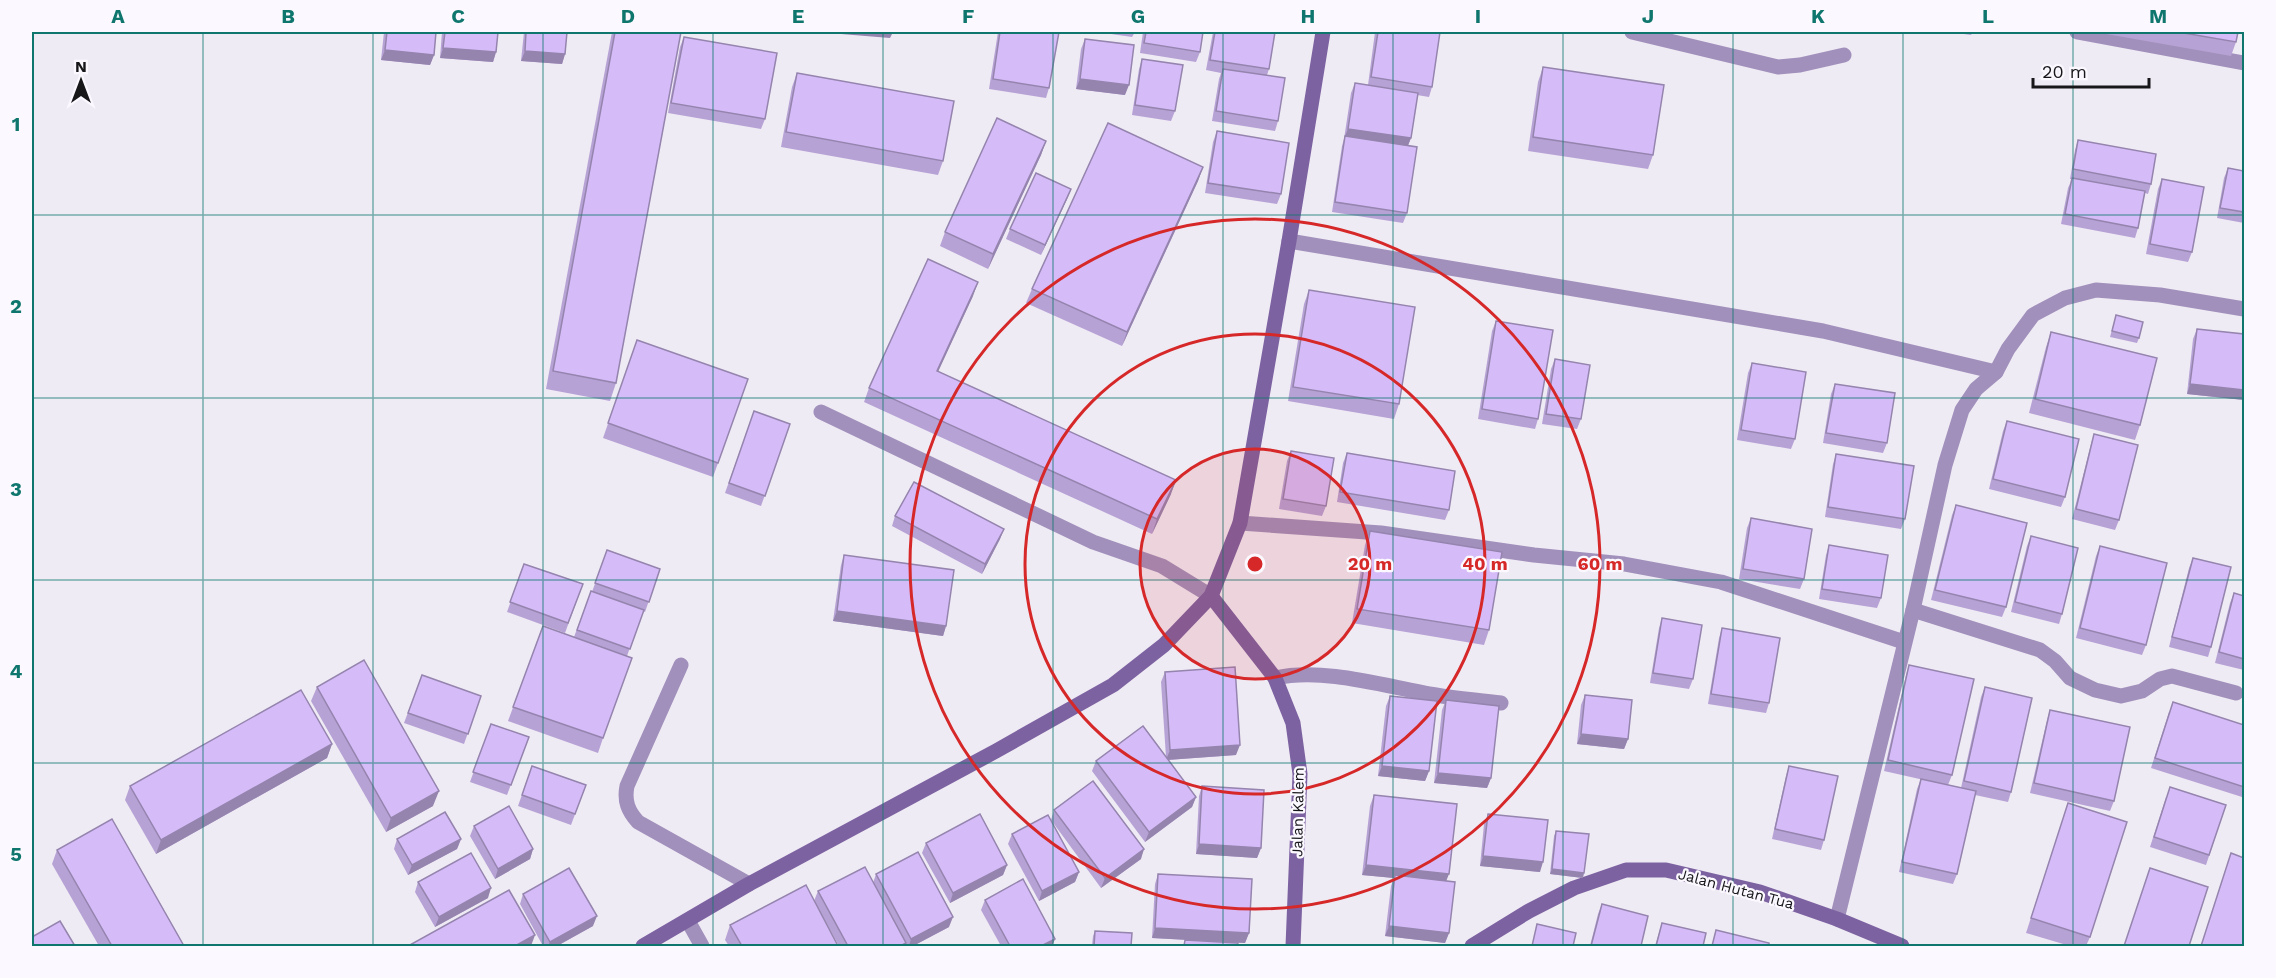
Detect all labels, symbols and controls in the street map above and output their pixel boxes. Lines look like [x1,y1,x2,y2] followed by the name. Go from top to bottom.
[111,4,125,28] text: A
[281,4,295,28] text: B
[451,4,465,28] text: C
[621,4,635,28] text: D
[792,4,804,28] text: E
[962,4,974,28] text: F
[1131,4,1145,28] text: G
[1301,4,1315,28] text: H
[1475,4,1481,28] text: I
[1642,4,1654,28] text: J
[1811,4,1825,28] text: K
[1982,4,1994,28] text: L
[2149,4,2167,28] text: M
[51,51,111,111] north arrow
[2033,51,2148,89] scale bar
[75,57,87,76] text: N
[2042,61,2087,82] text: 20 m
[12,112,20,136] text: 1
[10,294,22,318] text: 2
[10,477,22,501] text: 3
[1348,553,1392,574] text: 20 m
[1462,553,1508,574] text: 40 m
[1578,553,1622,574] text: 60 m
[1245,554,1265,574] centre of rings
[10,659,23,683] text: 4
[1288,767,1308,857] street label: Jalan Kalem
[10,842,22,866] text: 5
[1676,865,1796,913] street label: Jalan Hutan Tua

